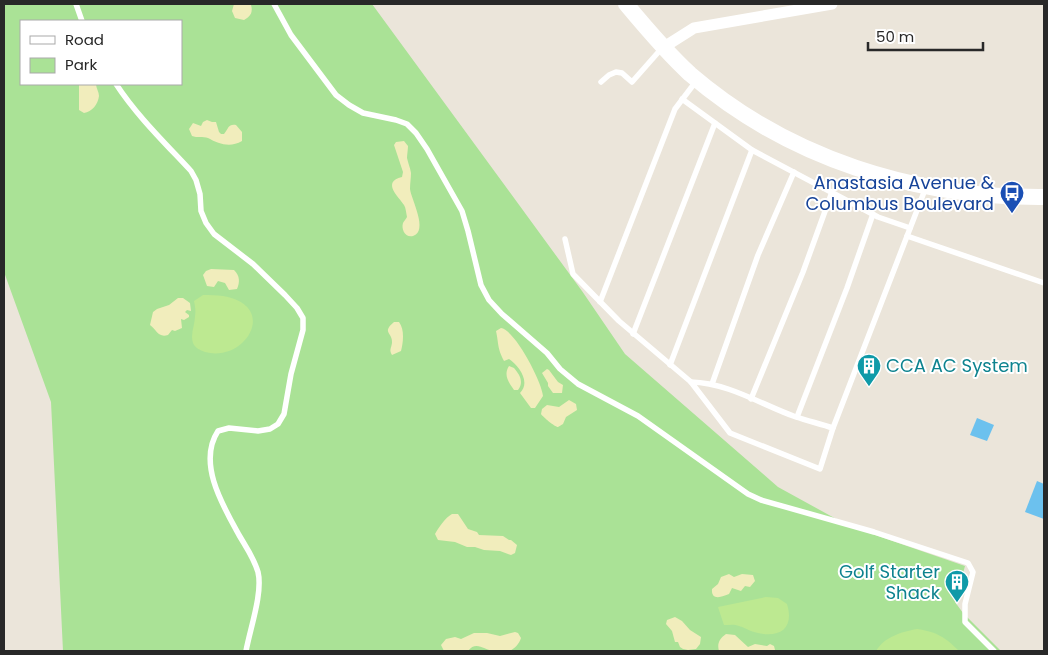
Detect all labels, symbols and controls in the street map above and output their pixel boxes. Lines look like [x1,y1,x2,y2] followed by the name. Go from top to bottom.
[20,20,182,85] legend
[868,20,983,52] scale bar
[876,26,914,47] text: 50 m
[65,29,104,50] text: Road
[65,54,97,75] text: Park
[805,170,995,216] place label: Anastasia Avenue & Columbus Boulevard
[999,180,1025,214] bus stop icon: Anastasia Avenue & Columbus Boulevard
[856,353,882,387] building icon: CCA AC System
[886,353,1028,378] place label: CCA AC System
[839,559,941,605] place label: Golf Starter Shack
[944,569,970,603] building icon: Golf Starter Shack

